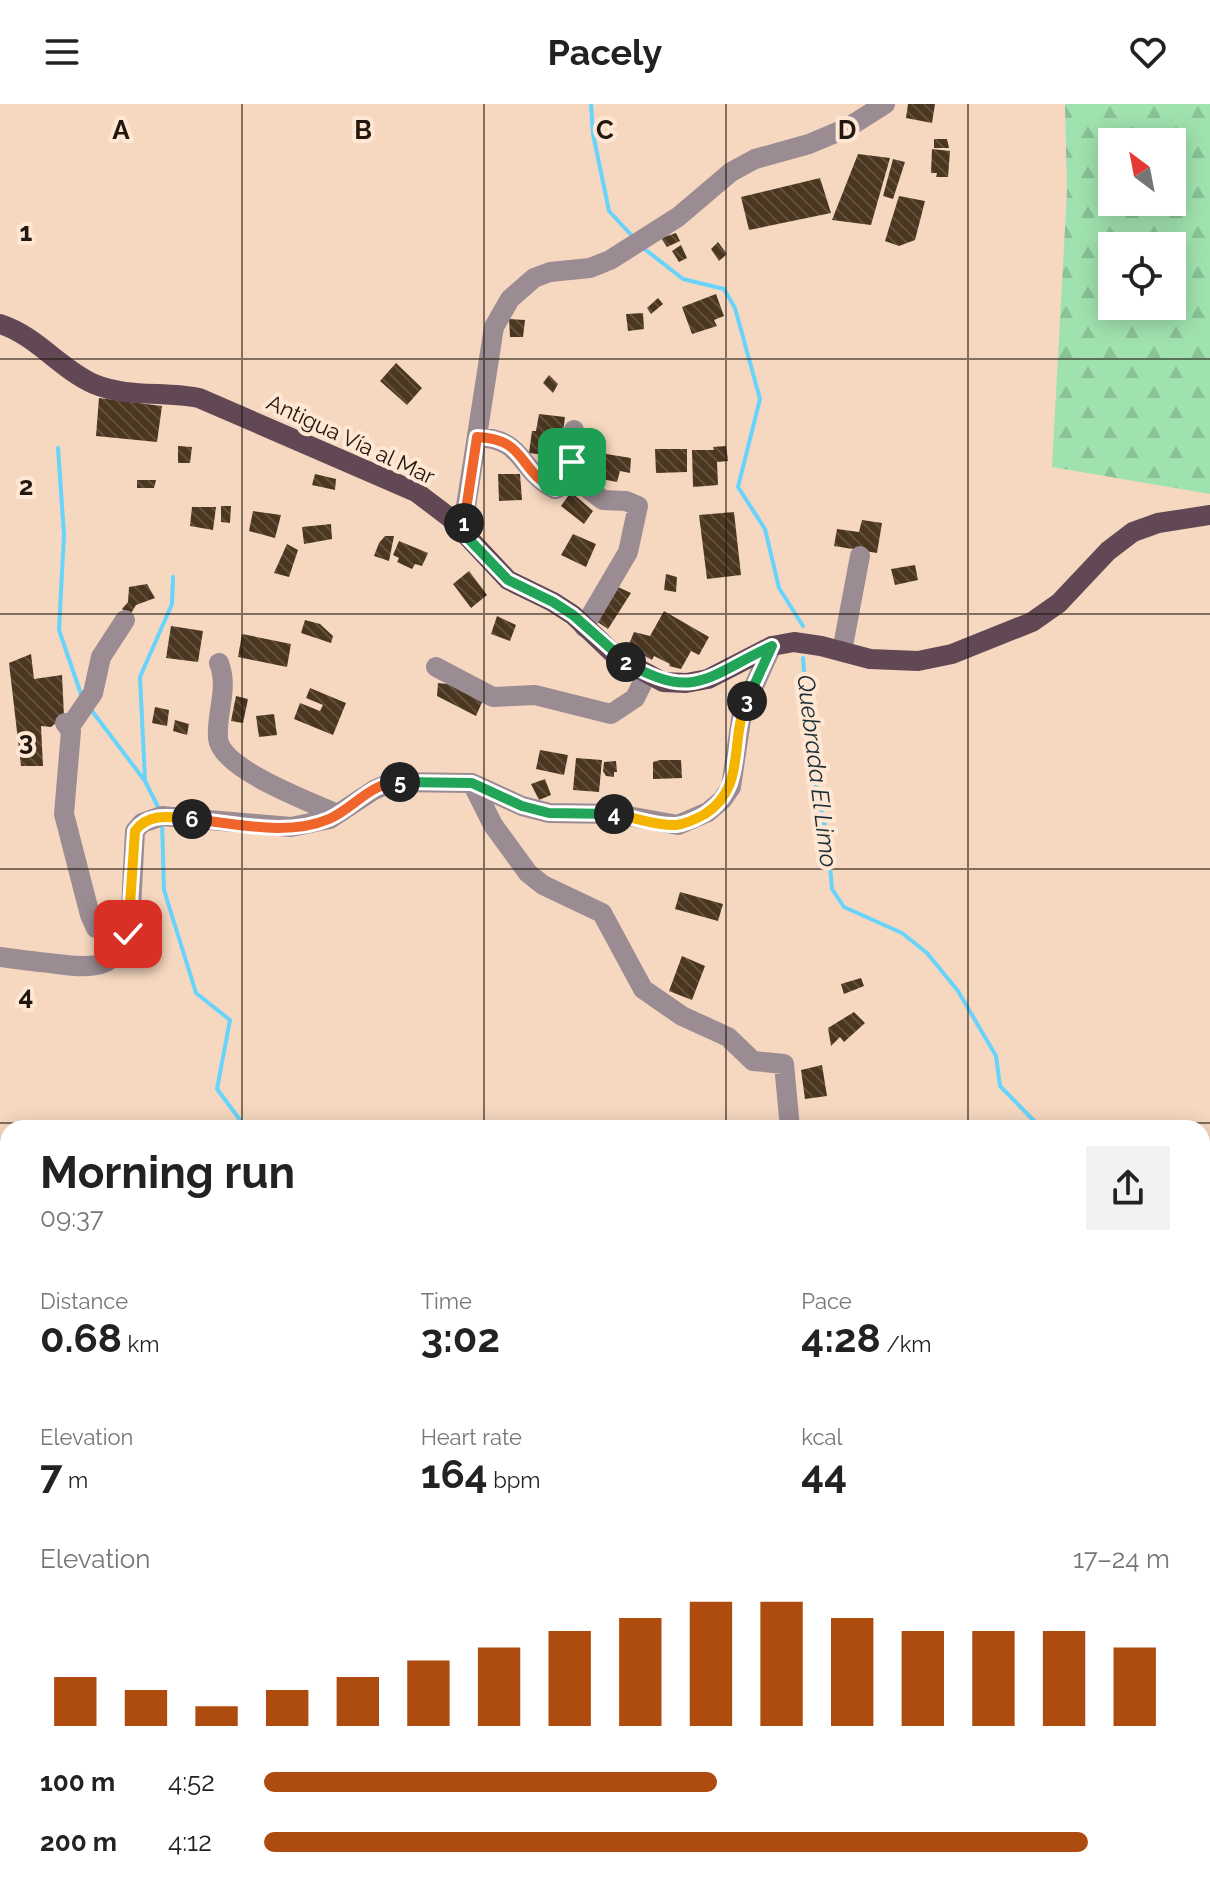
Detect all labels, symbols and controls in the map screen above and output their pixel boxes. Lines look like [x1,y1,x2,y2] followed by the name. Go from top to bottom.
[40,30,84,74] icon: menu
[1126,30,1170,74] icon: heart
[548,31,662,73] text: Pacely
[112,115,130,145] text: A
[354,115,372,145] text: B
[596,115,614,145] text: C
[838,115,856,145] text: D
[1098,128,1186,216] north arrow
[1098,128,1186,320] map controls
[20,217,33,247] text: 1
[1098,232,1186,320] button: locate
[263,389,439,489] street label: Antigua Vía al Mar
[538,428,606,496] pin
[550,440,594,484] icon: arrive
[19,471,33,501] text: 2
[444,503,484,543] pin: 1
[459,510,469,536] text: 1
[606,642,646,682] pin: 2
[620,649,632,675] text: 2
[791,673,844,869] water label: Quebrada El Limo
[727,681,767,721] pin: 3
[741,688,753,714] text: 3
[19,726,33,756] text: 3
[380,762,420,802] pin: 5
[394,769,406,795] text: 5
[594,794,634,834] pin: 4
[172,799,212,839] pin: 6
[608,801,620,827] text: 4
[185,806,199,832] text: 6
[94,900,162,968] pin
[106,912,150,956] icon: check
[19,981,33,1011] text: 4
[1086,1146,1170,1230] button: share
[40,1147,295,1198] text: Morning run
[40,1203,104,1233] text: 09:37
[40,1288,128,1314] text: Distance
[421,1288,472,1314] text: Time
[801,1288,852,1314] text: Pace
[40,1314,122,1361] text: 0.68
[421,1314,500,1361] text: 3:02
[801,1314,881,1361] text: 4:28
[122,1331,160,1357] text: km
[881,1331,932,1357] text: /km
[40,1424,133,1450] text: Elevation
[421,1424,522,1450] text: Heart rate
[801,1424,842,1450] text: kcal
[40,1450,62,1497] text: 7
[421,1450,488,1497] text: 164
[801,1450,847,1497] text: 44
[62,1467,88,1493] text: m
[488,1467,541,1493] text: bpm
[40,1544,150,1574] text: Elevation
[1073,1544,1170,1574] text: 17–24 m
[40,1767,115,1797] text: 100 m
[168,1767,215,1797] text: 4:52
[40,1827,117,1857] text: 200 m
[168,1827,212,1857] text: 4:12

